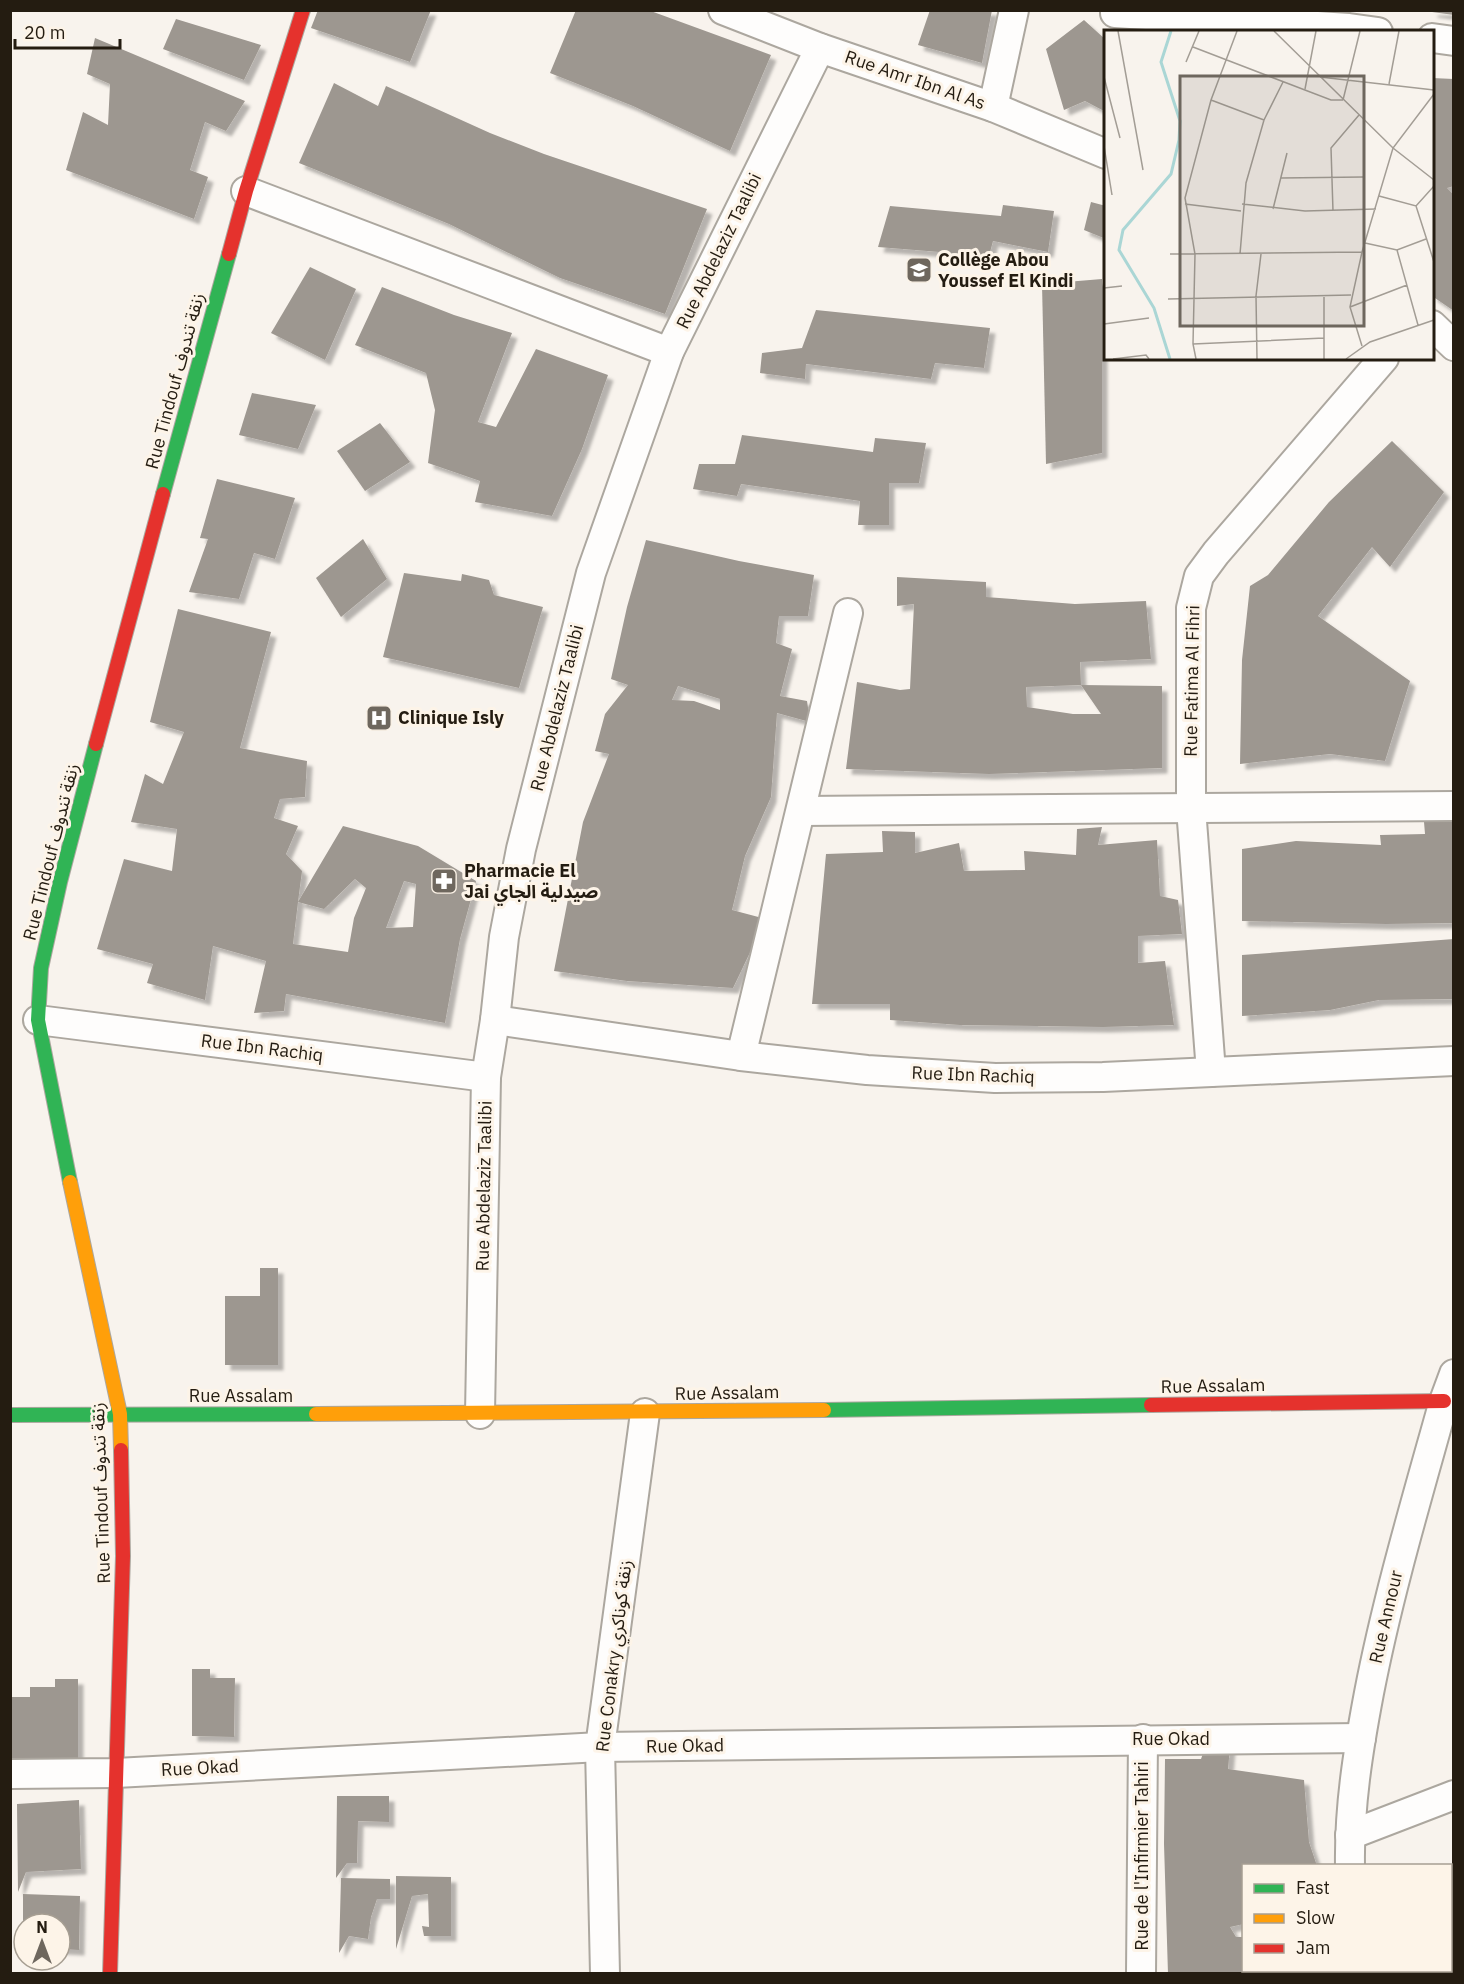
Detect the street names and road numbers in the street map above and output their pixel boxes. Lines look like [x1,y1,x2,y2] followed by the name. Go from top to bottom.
[842,45,988,114] street label: Rue Amr Ibn Al As
[671,169,766,333] street label: Rue Abdelaziz Taalibi
[140,290,209,471] street label: Rue Tindouf زنقة تندوف
[1179,605,1204,757] street label: Rue Fatima Al Fihri
[525,622,588,793] street label: Rue Abdelaziz Taalibi
[17,761,84,943] street label: Rue Tindouf زنقة تندوف
[200,1029,325,1066] street label: Rue Ibn Rachiq
[911,1061,1035,1088] street label: Rue Ibn Rachiq
[471,1100,496,1272] street label: Rue Abdelaziz Taalibi
[1160,1373,1266,1398] street label: Rue Assalam
[674,1380,780,1405] street label: Rue Assalam
[189,1384,293,1407] street label: Rue Assalam
[86,1402,115,1584] street label: Rue Tindouf زنقة تندوف
[590,1559,639,1754] street label: Rue Conakry زنقة كوناكري
[1364,1568,1407,1666] street label: Rue Annour
[1132,1727,1210,1750] street label: Rue Okad
[646,1733,724,1758] street label: Rue Okad
[160,1754,240,1781] street label: Rue Okad
[1130,1761,1153,1951] street label: Rue de l'Infirmier Tahiri

